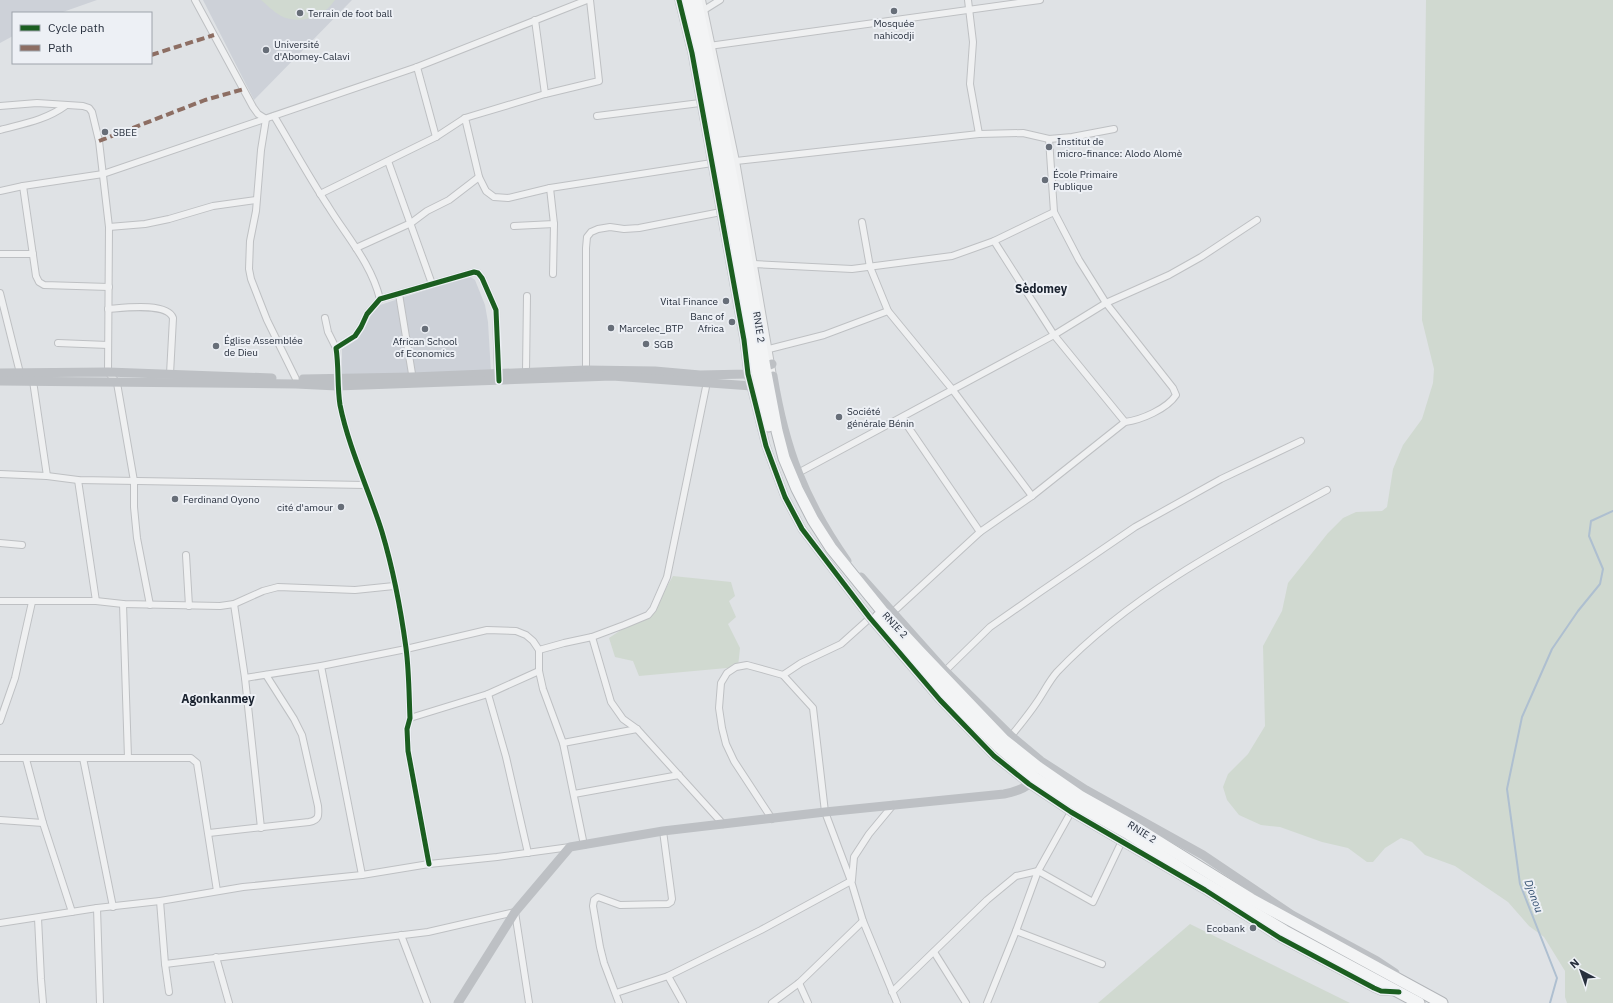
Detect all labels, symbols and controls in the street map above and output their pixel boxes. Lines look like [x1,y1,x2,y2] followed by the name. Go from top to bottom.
[889,6,899,16] marker: Mosquée nahicodji
[308,7,392,20] place label: Terrain de foot ball
[295,8,305,18] marker: Terrain de foot ball
[12,12,152,64] legend
[873,17,915,42] place label: Mosquée nahicodji
[48,20,105,35] text: Cycle path
[274,38,350,63] place label: Université d'Abomey-Calavi
[48,40,73,55] text: Path
[261,45,271,55] marker: Université d'Abomey-Calavi
[113,126,137,139] place label: SBEE
[100,127,110,137] marker: SBEE
[1057,135,1183,160] place label: Institut de micro-finance: Alodo Alomè
[1044,142,1054,152] marker: Institut de micro-finance: Alodo Alomè
[1053,168,1118,193] place label: École Primaire Publique
[1040,175,1050,185] marker: École Primaire Publique
[1015,281,1068,296] district label: Sèdomey
[660,295,718,308] place label: Vital Finance
[721,296,731,306] marker: Vital Finance
[690,310,725,335] place label: Banc of Africa
[750,310,768,344] street label: RNIE 2
[727,317,737,327] marker: Banc of Africa
[619,322,683,335] place label: Marcelec_BTP
[606,323,616,333] marker: Marcelec_BTP
[420,324,430,334] marker: African School of Economics
[224,334,303,359] place label: Église Assemblée de Dieu
[393,335,458,360] place label: African School of Economics
[654,338,673,351] place label: SGB
[641,339,651,349] marker: SGB
[211,341,221,351] marker: Église Assemblée de Dieu
[847,405,914,430] place label: Société générale Bénin
[834,412,844,422] marker: Société générale Bénin
[183,493,260,506] place label: Ferdinand Oyono
[170,494,180,504] marker: Ferdinand Oyono
[277,501,333,514] place label: cité d'amour
[336,502,346,512] marker: cité d'amour
[879,609,911,641] street label: RNIE 2
[181,691,255,706] district label: Agonkanmey
[1125,818,1159,846] street label: RNIE 2
[1522,877,1546,915] water label: Djonou
[1207,922,1246,935] place label: Ecobank
[1248,923,1258,933] marker: Ecobank
[1561,951,1601,991] north arrow
[1567,956,1582,971] text: N

